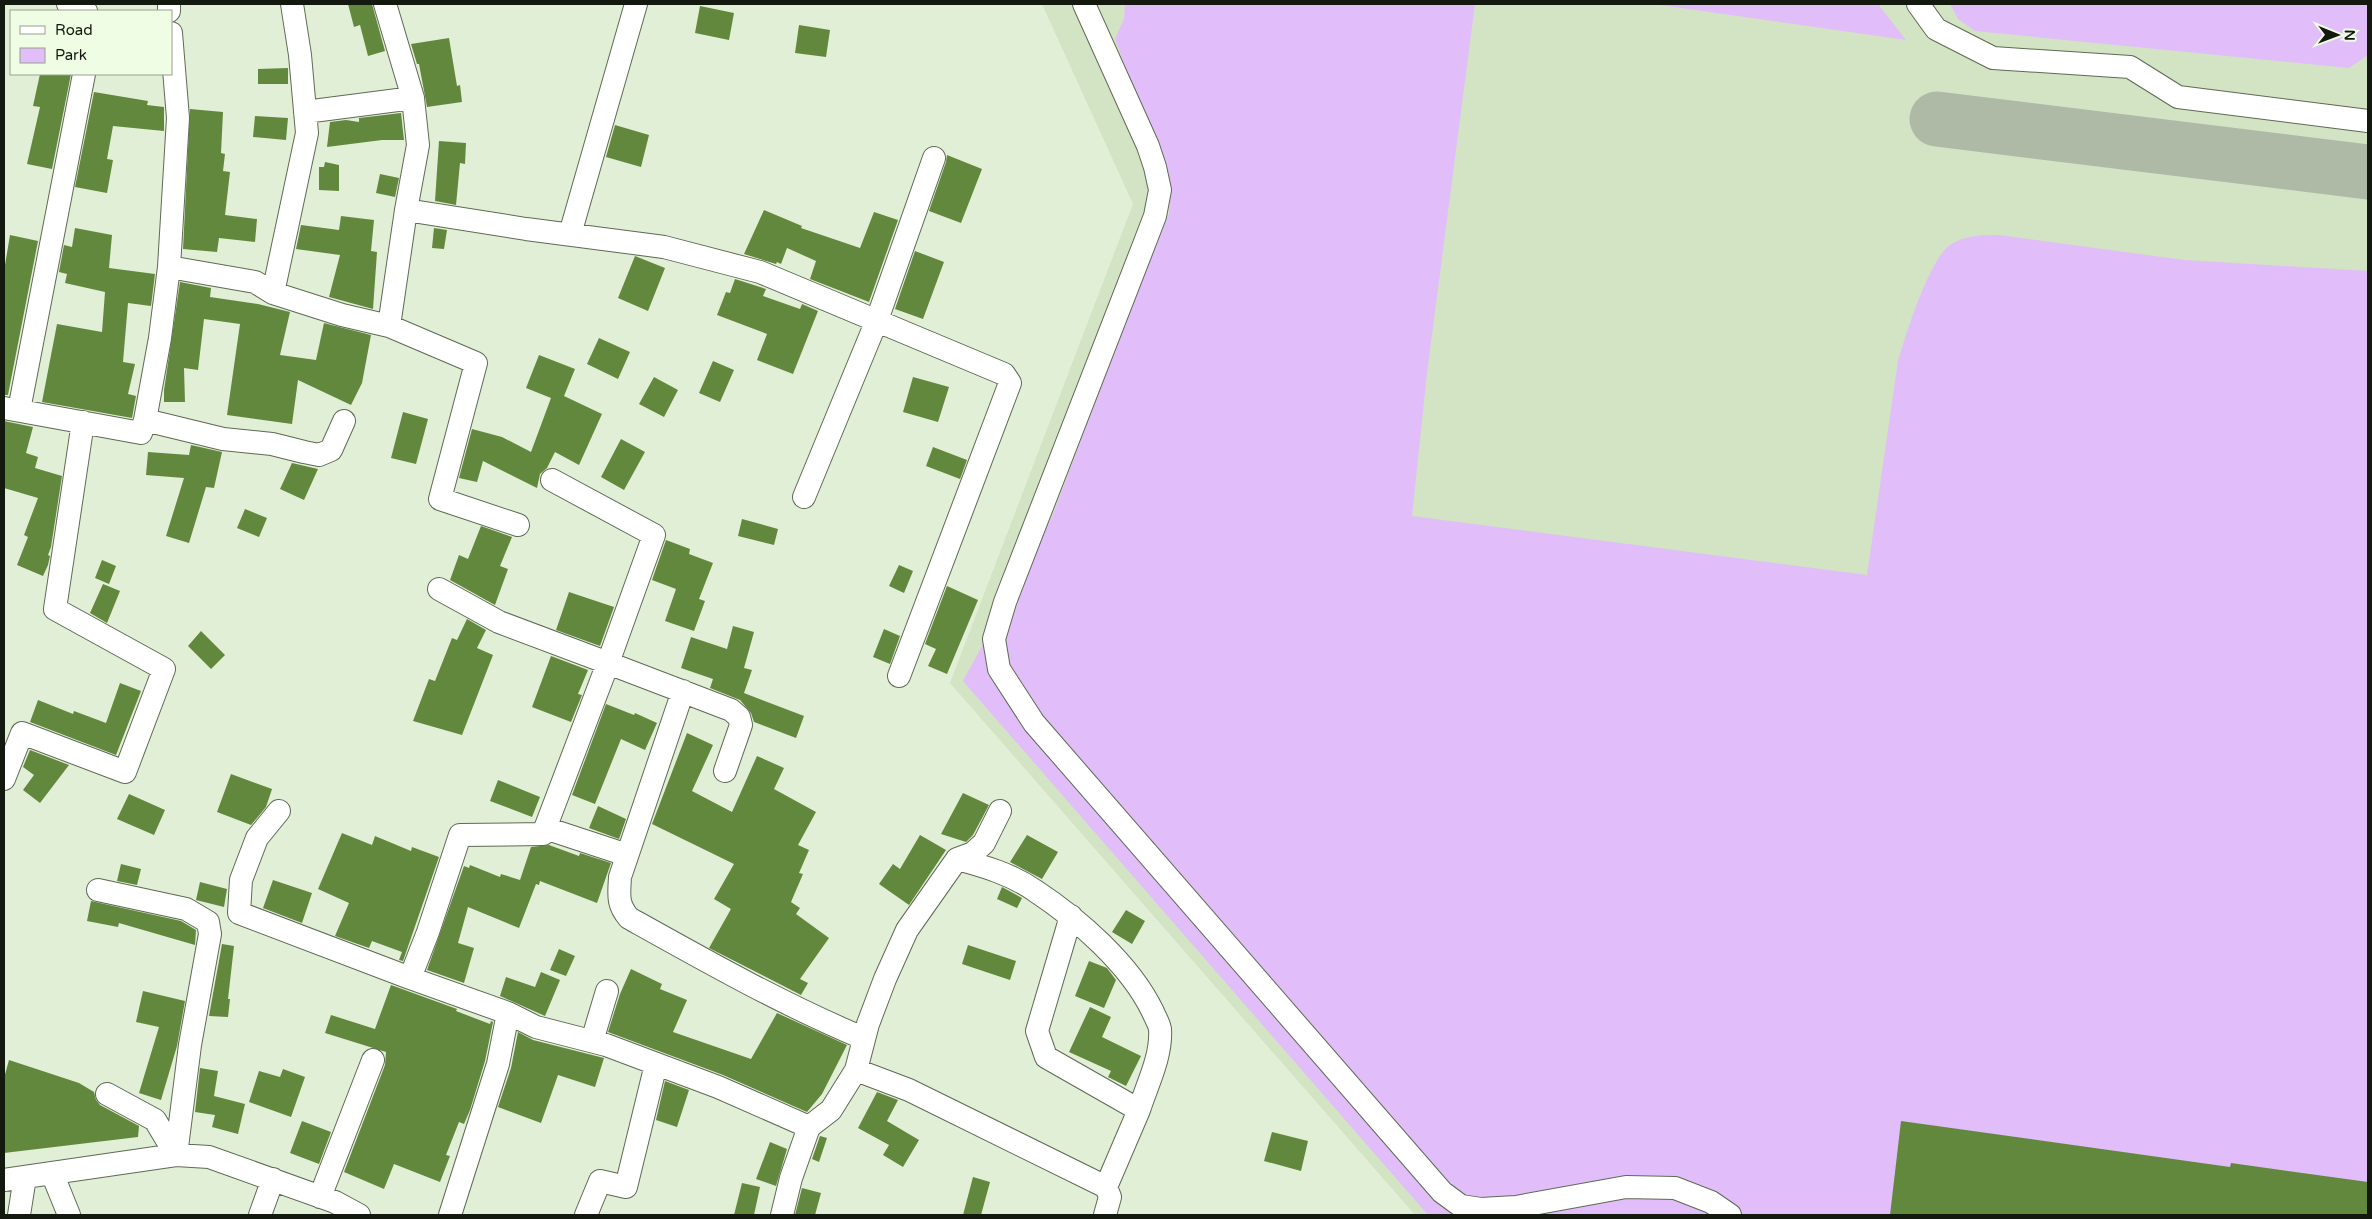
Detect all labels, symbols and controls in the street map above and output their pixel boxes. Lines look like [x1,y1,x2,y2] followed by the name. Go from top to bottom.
[10,10,172,75] legend
[2312,10,2362,60] north arrow
[55,21,93,39] text: Road
[2341,29,2358,41] text: N
[55,46,87,64] text: Park

